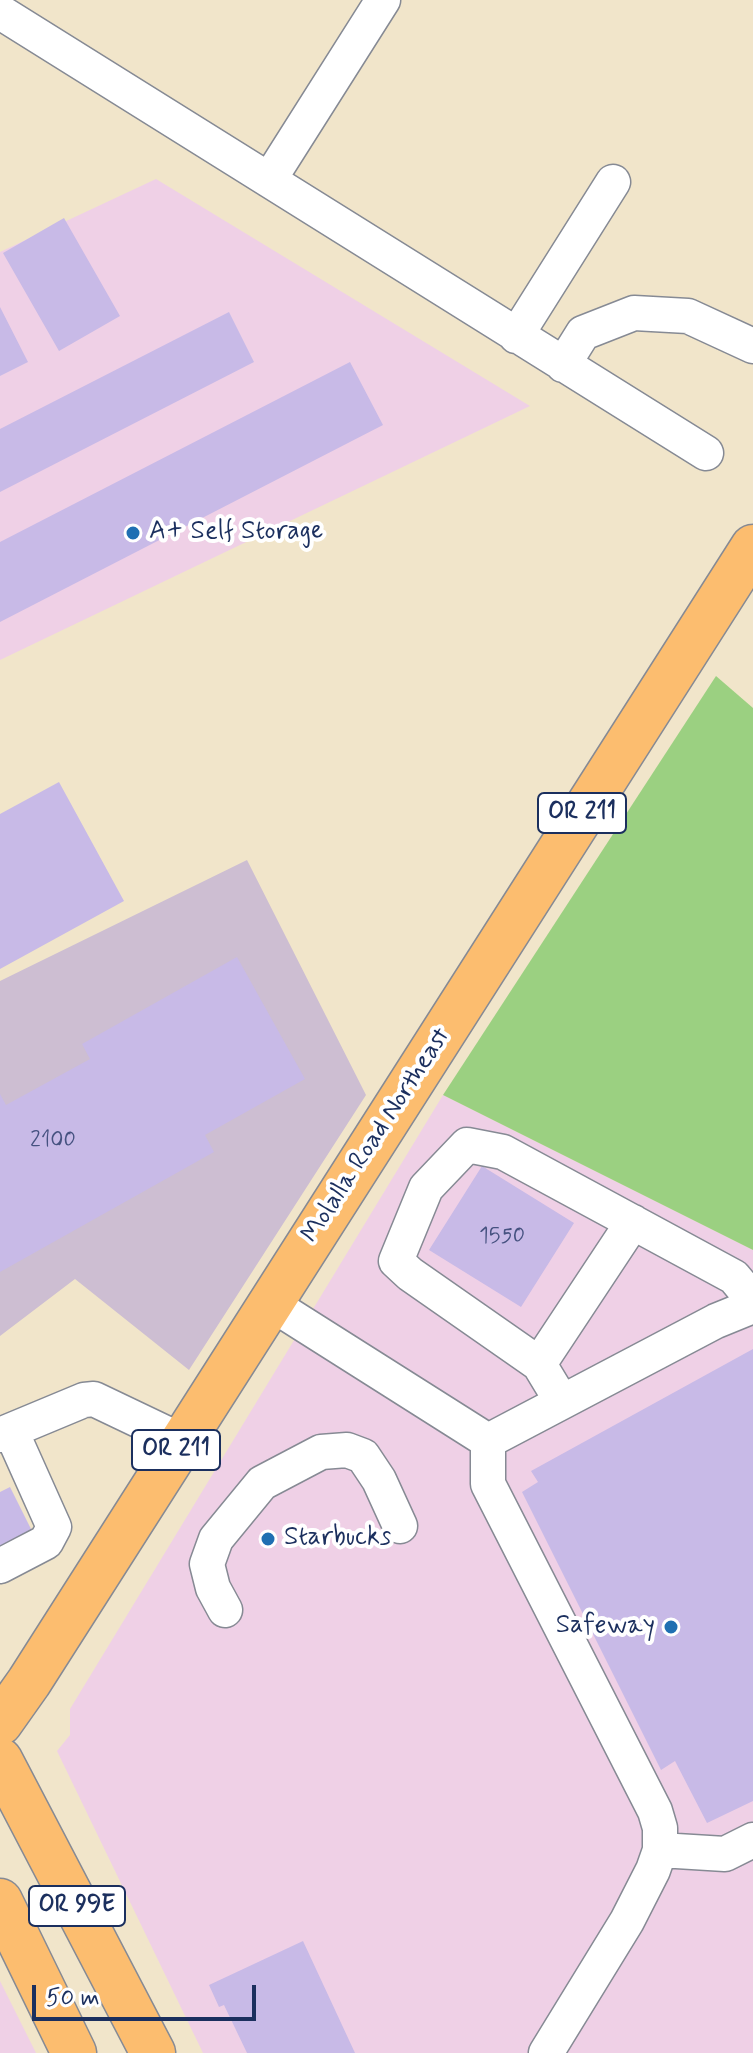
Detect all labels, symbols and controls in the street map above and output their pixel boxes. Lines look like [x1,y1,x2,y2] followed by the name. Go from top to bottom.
[149,517,323,549] place label: A+ Self Storage
[124,524,142,542] marker: A+ Self Storage
[538,793,626,833] road number: OR 211
[296,1023,458,1249] street label: Molalla Road Northeast
[30,1128,76,1154] house number: 2100
[479,1224,525,1250] house number: 1550
[132,1430,220,1470] road number: OR 211
[284,1523,391,1555] place label: Starbucks
[259,1530,277,1548] marker: Starbucks
[556,1611,655,1643] place label: Safeway
[662,1618,680,1636] marker: Safeway
[29,1886,125,1926] road number: OR 99E
[36,1969,260,2019] scale bar
[46,1983,100,2014] text: 50 m

